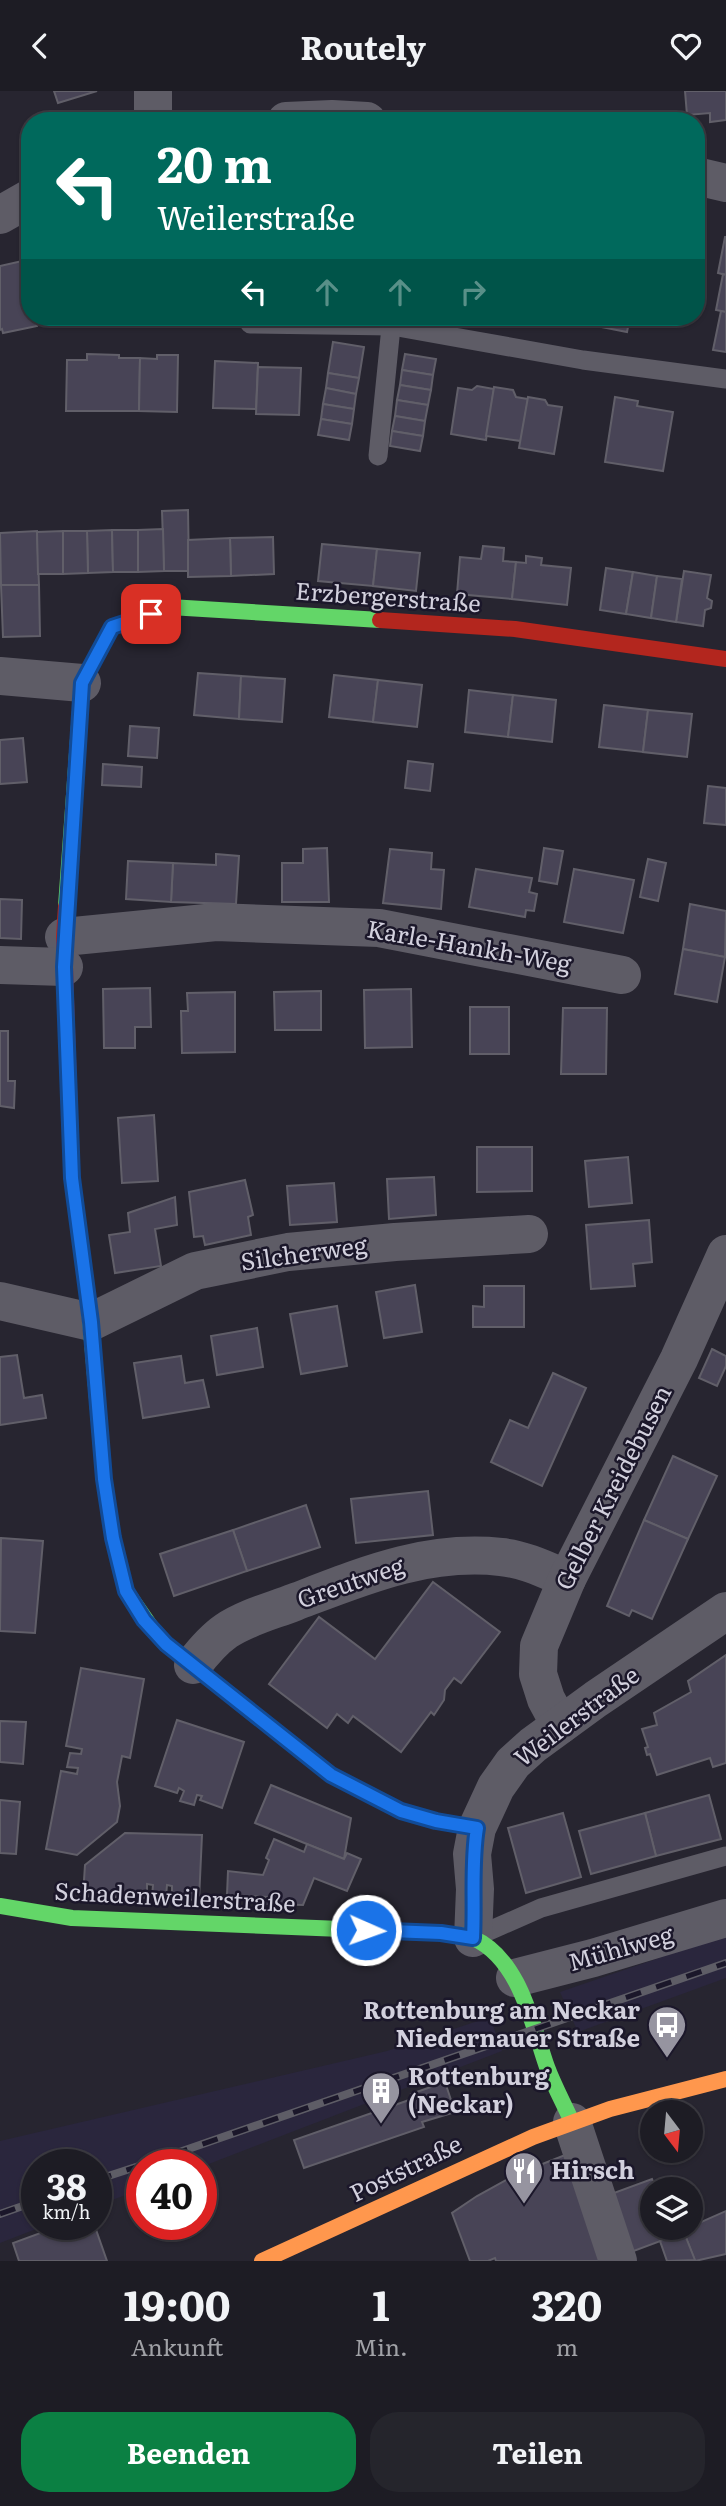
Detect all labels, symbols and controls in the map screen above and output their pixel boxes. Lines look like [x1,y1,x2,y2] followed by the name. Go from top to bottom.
[300,22,426,70] text: Routely
[21,27,59,65] icon: back
[667,27,705,65] icon: heart
[157,125,272,198] text: 20 m
[42,140,133,231] icon: left
[157,192,355,240] text: Weilerstraße
[235,273,273,311] icon: left
[308,273,346,311] icon: ahead
[381,273,419,311] icon: ahead
[454,273,492,311] icon: right
[294,572,482,619] street label: Erzbergerstraße
[121,584,181,644] pin
[132,595,170,633] icon: arrive
[365,909,575,980] street label: Karle-Hankh-Weg
[238,1225,370,1278] street label: Silcherweg
[545,1378,679,1595] street label: Gelber Kreidebusen
[292,1546,409,1615] street label: Greutweg
[506,1656,645,1774] street label: Weilerstraße
[54,1872,297,1919] street label: Schadenweilerstraße
[329,1893,403,1967] position arrow
[564,1915,678,1978] street label: Mühlweg
[363,1991,640,2054] place label: Rottenburg am Neckar Niedernauer Straße
[646,2004,688,2059] bus stop icon: Rottenburg am Neckar Niedernauer Straße
[408,2057,550,2120] place label: Rottenburg (Neckar)
[360,2070,402,2125] building icon: Rottenburg (Neckar)
[640,2100,704,2163] north arrow
[640,2100,703,2240] map controls
[343,2125,467,2209] street label: Poststraße
[126,2149,217,2240] speed limit sign: 40
[503,2150,545,2205] restaurant icon: Hirsch
[551,2151,634,2186] place label: Hirsch
[46,2159,87,2211] text: 38
[640,2177,703,2240] button: layers
[43,2198,90,2225] text: km/h
[124,2272,231,2334] text: 19:00
[372,2272,390,2334] text: 1
[531,2272,602,2334] text: 320
[131,2329,223,2363] text: Ankunft
[354,2329,408,2363] text: Min.
[556,2329,578,2363] text: m
[21,2412,356,2492] button: Beenden
[370,2412,705,2492] button: Teilen

